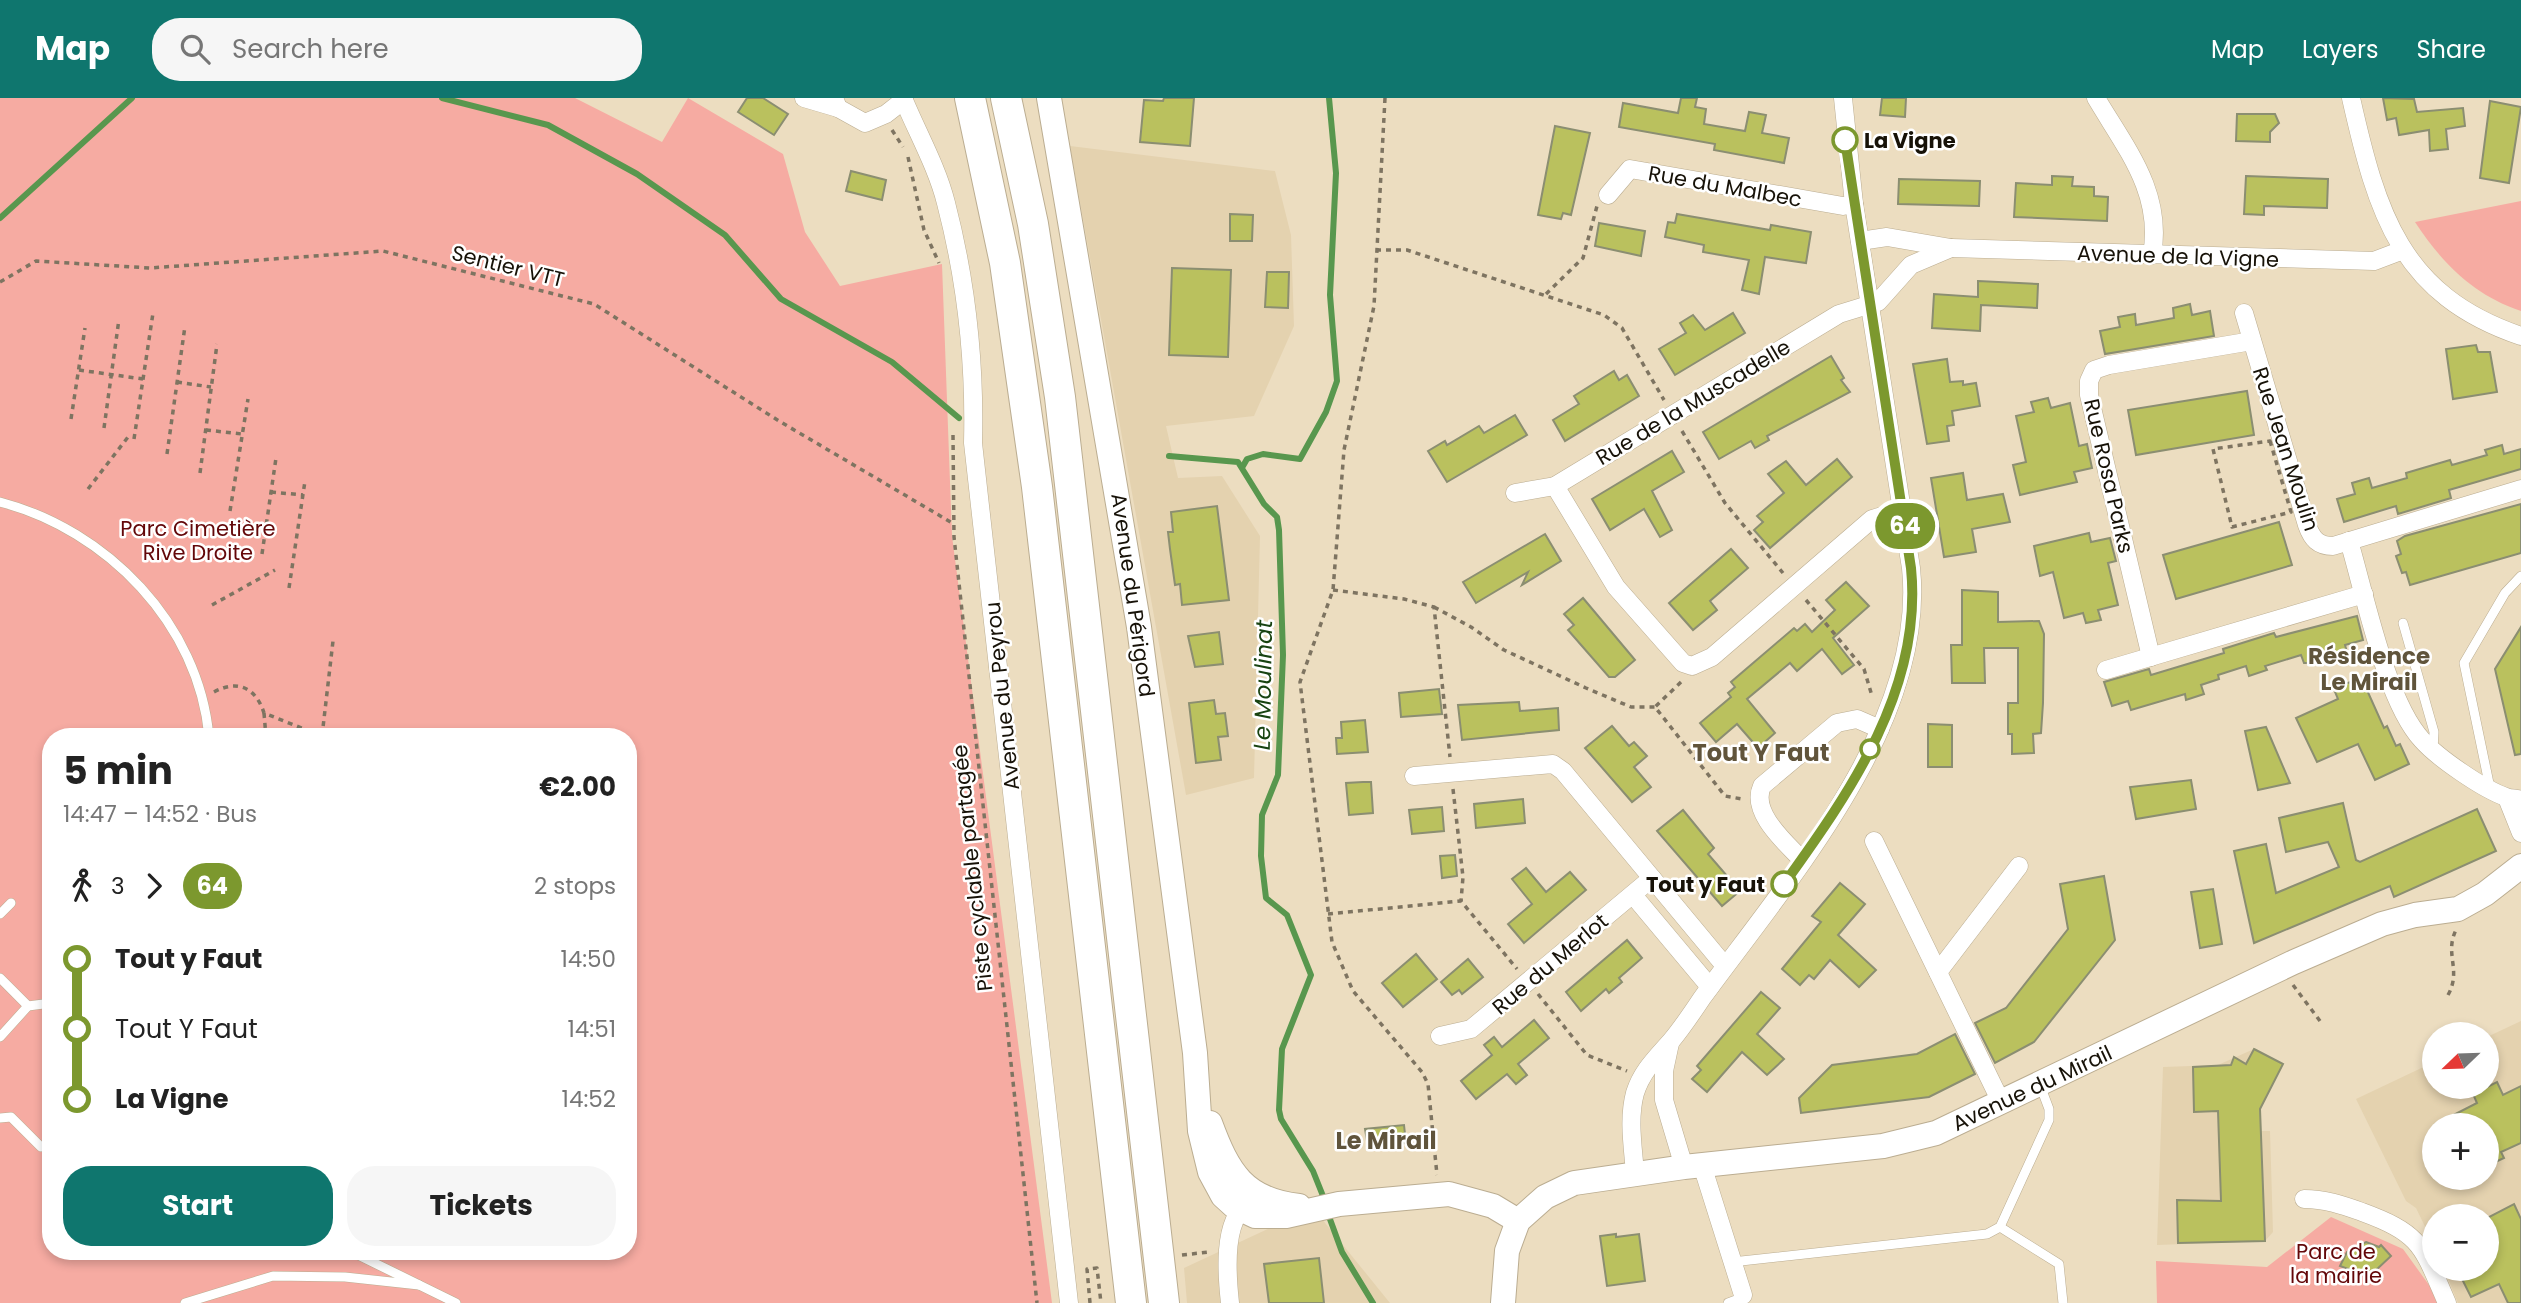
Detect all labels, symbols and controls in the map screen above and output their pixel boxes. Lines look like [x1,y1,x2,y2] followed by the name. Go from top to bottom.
[152,18,642,81] search box
[35,25,110,72] text: Map
[176,30,214,68] icon: search
[232,31,389,67] text: Search here
[2211,33,2264,66] text: Map
[2302,33,2378,66] text: Layers
[2416,33,2486,66] text: Share
[1864,126,1956,155] place label: La Vigne
[1832,127,1858,153] marker: La Vigne
[1646,158,1804,214] street label: Rue du Malbec
[449,238,567,294] street label: Sentier VTT
[2076,238,2280,274] street label: Avenue de la Vigne
[1590,332,1796,472] street label: Rue de la Muscadelle
[2246,363,2326,535] street label: Rue Jean Moulin
[2077,396,2141,556] street label: Rue Rosa Parks
[1104,491,1162,699] street label: Avenue du Périgord
[1874,503,1937,549] line badge: 64
[1889,509,1921,542] text: 64
[120,514,276,567] park label: Parc Cimetière Rive Droite
[978,600,1026,792] street label: Avenue du Peyrou
[1246,619,1280,750] water label: Le Moulinat
[2308,640,2430,698] district label: Résidence Le Mirail
[1692,736,1830,769] district label: Tout Y Faut
[1860,739,1880,759] unlabelled marker
[945,743,999,993] street label: Piste cyclable partagée
[63,744,173,797] text: 5 min
[539,769,616,805] text: €2.00
[63,798,257,830] text: 14:47 – 14:52 · Bus
[63,867,101,905] icon: walk
[135,867,173,905] icon: forward
[197,869,228,902] text: 64
[111,870,125,902] text: 3
[534,870,616,902] text: 2 stops
[1646,870,1765,899] place label: Tout y Faut
[1771,871,1797,897] marker: Tout y Faut
[1486,907,1614,1021] street label: Rue du Merlot
[115,941,262,977] text: Tout y Faut
[560,943,616,975] text: 14:50
[115,1011,258,1047] text: Tout Y Faut
[567,1013,616,1045] text: 14:51
[2422,1022,2499,1099] north arrow
[2422,1022,2499,1281] map controls
[1947,1038,2117,1138] street label: Avenue du Mirail
[115,1081,228,1117] text: La Vigne
[562,1083,616,1115] text: 14:52
[2422,1113,2499,1190] button: +
[1335,1124,1437,1157] district label: Le Mirail
[63,1166,333,1246] button: Start
[347,1166,616,1246] button: Tickets
[2422,1204,2499,1281] button: −
[2290,1237,2382,1290] park label: Parc de la mairie

